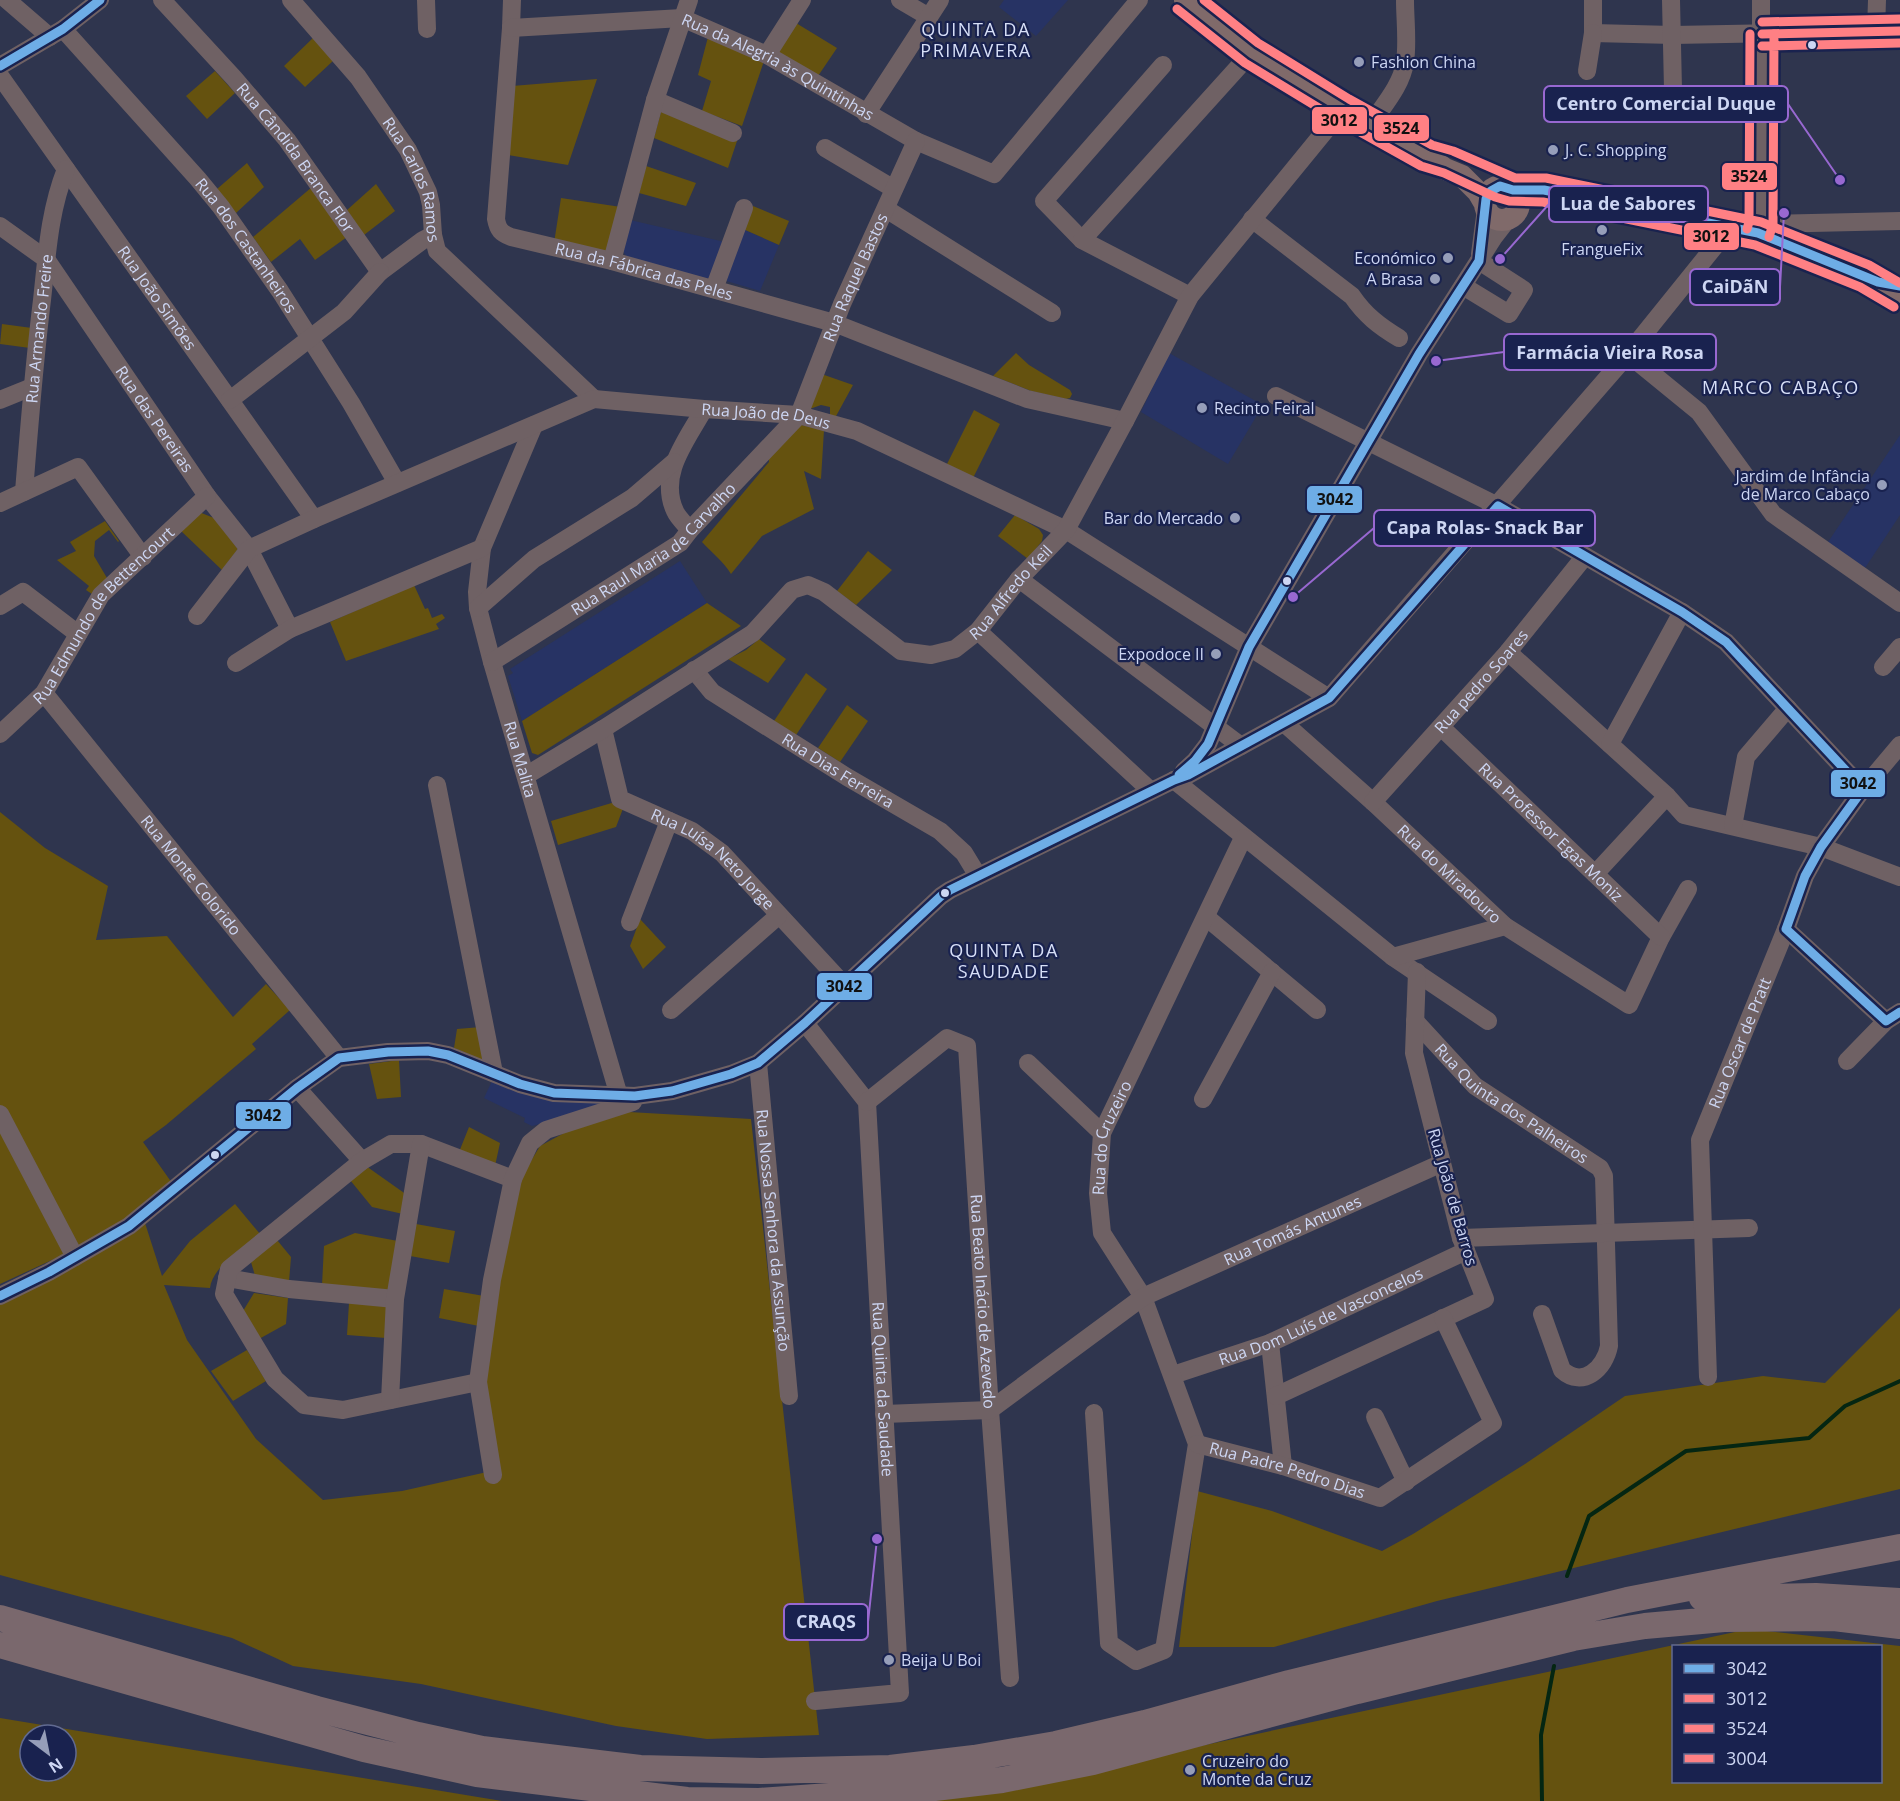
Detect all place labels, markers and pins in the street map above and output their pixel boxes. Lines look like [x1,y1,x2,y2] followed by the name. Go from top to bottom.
[1806,39,1818,51] unlabelled marker
[1371,51,1476,73] place label: Fashion China
[1352,55,1366,69] marker: Fashion China
[1544,86,1788,122] callout: Centro Comercial Duque
[1563,139,1667,161] place label: J. C. Shopping
[1546,143,1560,157] marker: J. C. Shopping
[1549,186,1708,222] callout: Lua de Sabores
[1595,223,1609,237] marker: FrangueFix
[1561,238,1643,260] place label: FrangueFix
[1354,247,1436,269] place label: Económico
[1441,251,1455,265] marker: Económico
[1366,268,1423,290] place label: A Brasa
[1690,269,1780,305] callout: CaiDãN
[1428,272,1442,286] marker: A Brasa
[1504,334,1716,370] callout: Farmácia Vieira Rosa
[1214,397,1315,419] place label: Recinto Feiral
[1195,401,1209,415] marker: Recinto Feiral
[1734,465,1870,505] place label: Jardim de Infância de Marco Cabaço
[1875,478,1889,492] marker: Jardim de Infância de Marco Cabaço
[1104,507,1223,529] place label: Bar do Mercado
[1374,510,1595,546] callout: Capa Rolas- Snack Bar
[1228,511,1242,525] marker: Bar do Mercado
[1281,575,1293,587] unlabelled marker
[1118,643,1204,665] place label: Expodoce II
[1209,647,1223,661] marker: Expodoce II
[939,887,951,899] unlabelled marker
[209,1149,221,1161] unlabelled marker
[784,1604,868,1640] callout: CRAQS
[901,1649,981,1671] place label: Beija U Boi
[882,1653,896,1667] marker: Beija U Boi
[1202,1750,1311,1790] place label: Cruzeiro do Monte da Cruz
[1183,1763,1197,1777] marker: Cruzeiro do Monte da Cruz

